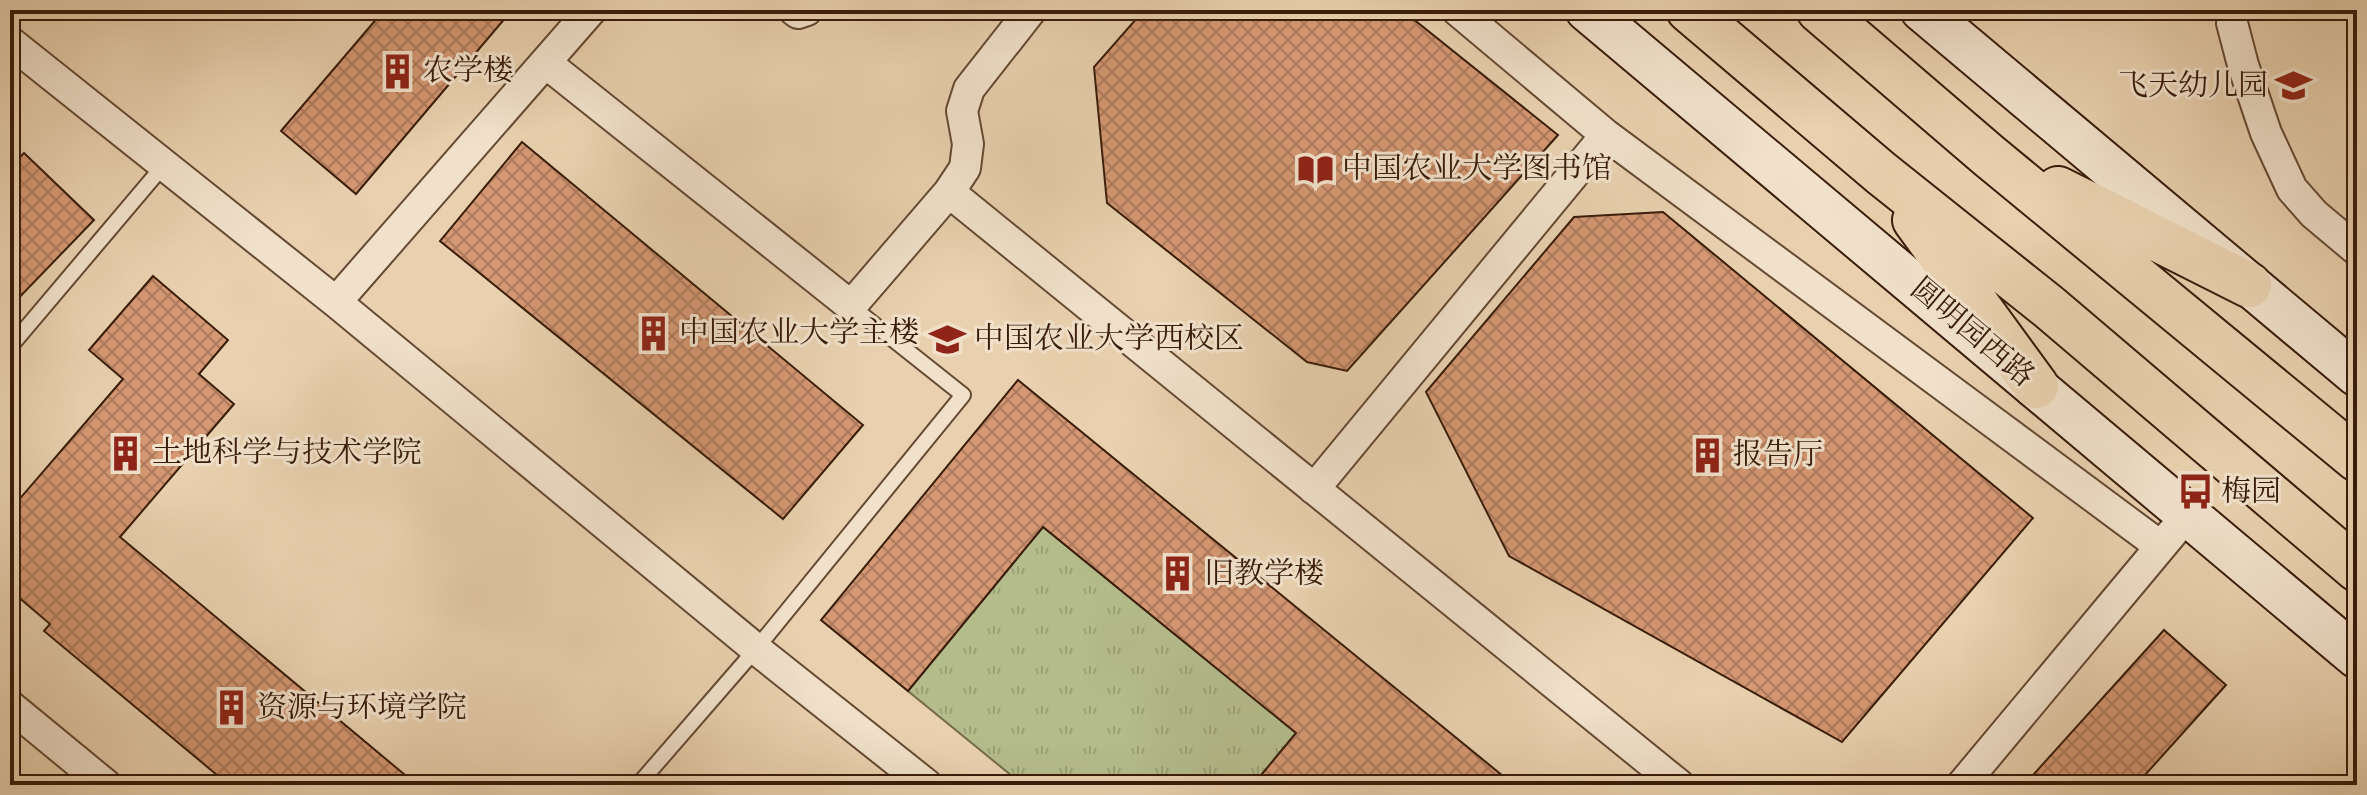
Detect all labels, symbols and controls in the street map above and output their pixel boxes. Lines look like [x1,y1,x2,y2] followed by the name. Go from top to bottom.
[378,52,416,90] building icon: 农学楼
[423,53,513,90] place label: 农学楼
[2275,67,2313,105] school or university icon: 飞天幼儿园
[2118,68,2268,105] place label: 飞天幼儿园
[1297,150,1335,188] library icon: 中国农业大学图书馆
[1342,151,1612,188] place label: 中国农业大学图书馆
[1903,271,2041,395] street label: 圆明园西路
[634,314,672,352] building icon: 中国农业大学主楼
[679,315,919,352] place label: 中国农业大学主楼
[929,320,967,358] school or university icon: 中国农业大学西校区
[974,321,1244,358] place label: 中国农业大学西校区
[107,434,145,472] building icon: 土地科学与技术学院
[152,435,422,472] place label: 土地科学与技术学院
[1688,436,1726,474] building icon: 报告厅
[1733,437,1823,474] place label: 报告厅
[2176,473,2214,511] bus stop icon: 梅园
[2221,474,2281,511] place label: 梅园
[1159,555,1197,593] building icon: 旧教学楼
[1204,556,1324,593] place label: 旧教学楼
[212,689,250,727] building icon: 资源与环境学院
[257,690,467,727] place label: 资源与环境学院

